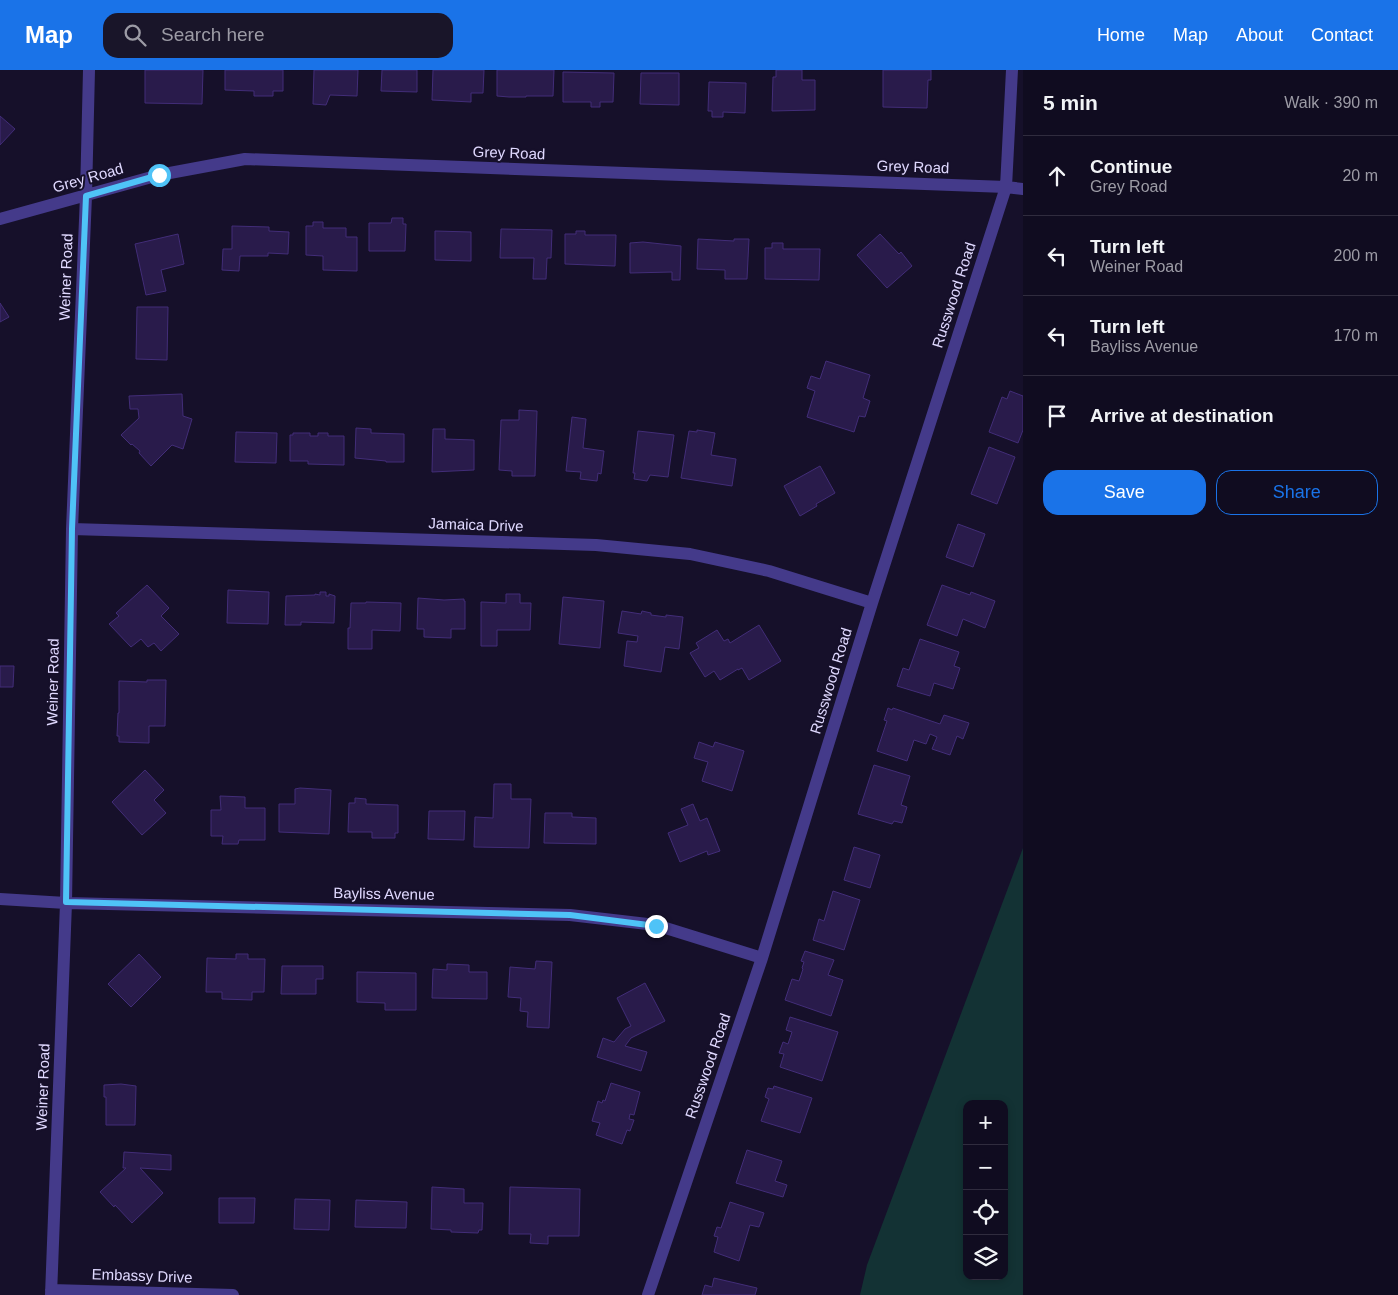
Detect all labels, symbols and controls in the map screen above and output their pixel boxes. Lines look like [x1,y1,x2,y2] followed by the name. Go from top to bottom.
[103,13,453,58] search box
[25,21,73,48] text: Map
[121,21,149,49] icon: search
[161,24,265,45] text: Search here
[1097,25,1145,45] text: Home
[1173,25,1208,45] text: Map
[1236,25,1283,45] text: About
[1311,25,1373,45] text: Contact
[1043,91,1098,114] text: 5 min
[1284,94,1378,111] text: Walk · 390 m
[472,143,546,162] street label: Grey Road
[1090,156,1172,177] text: Continue
[876,157,950,176] street label: Grey Road
[51,159,125,196] street label: Grey Road
[1043,162,1071,190] icon: ahead
[148,164,171,187] route start
[1342,167,1378,184] text: 20 m
[1090,178,1167,195] text: Grey Road
[55,233,76,321] street label: Weiner Road
[1090,236,1165,257] text: Turn left
[928,240,979,350] street label: Russwood Road
[1043,242,1071,270] icon: left
[1334,247,1378,264] text: 200 m
[1090,258,1183,275] text: Weiner Road
[1090,316,1165,337] text: Turn left
[1043,322,1071,350] icon: left
[1334,327,1378,344] text: 170 m
[1090,338,1198,355] text: Bayliss Avenue
[1043,402,1071,430] icon: arrive
[1090,405,1274,426] text: Arrive at destination
[1043,470,1206,515] button: Save
[1216,470,1378,515] button: Share
[428,514,524,535] street label: Jamaica Drive
[806,626,855,736] street label: Russwood Road
[43,638,62,726] street label: Weiner Road
[333,884,435,903] street label: Bayliss Avenue
[645,915,668,938] route end
[682,1011,733,1121] street label: Russwood Road
[32,1043,53,1131] street label: Weiner Road
[963,1100,1008,1280] map controls
[963,1100,1008,1145] button: +
[963,1145,1008,1190] button: −
[963,1190,1008,1235] button: locate
[963,1235,1008,1280] button: layers
[91,1265,193,1286] street label: Embassy Drive

